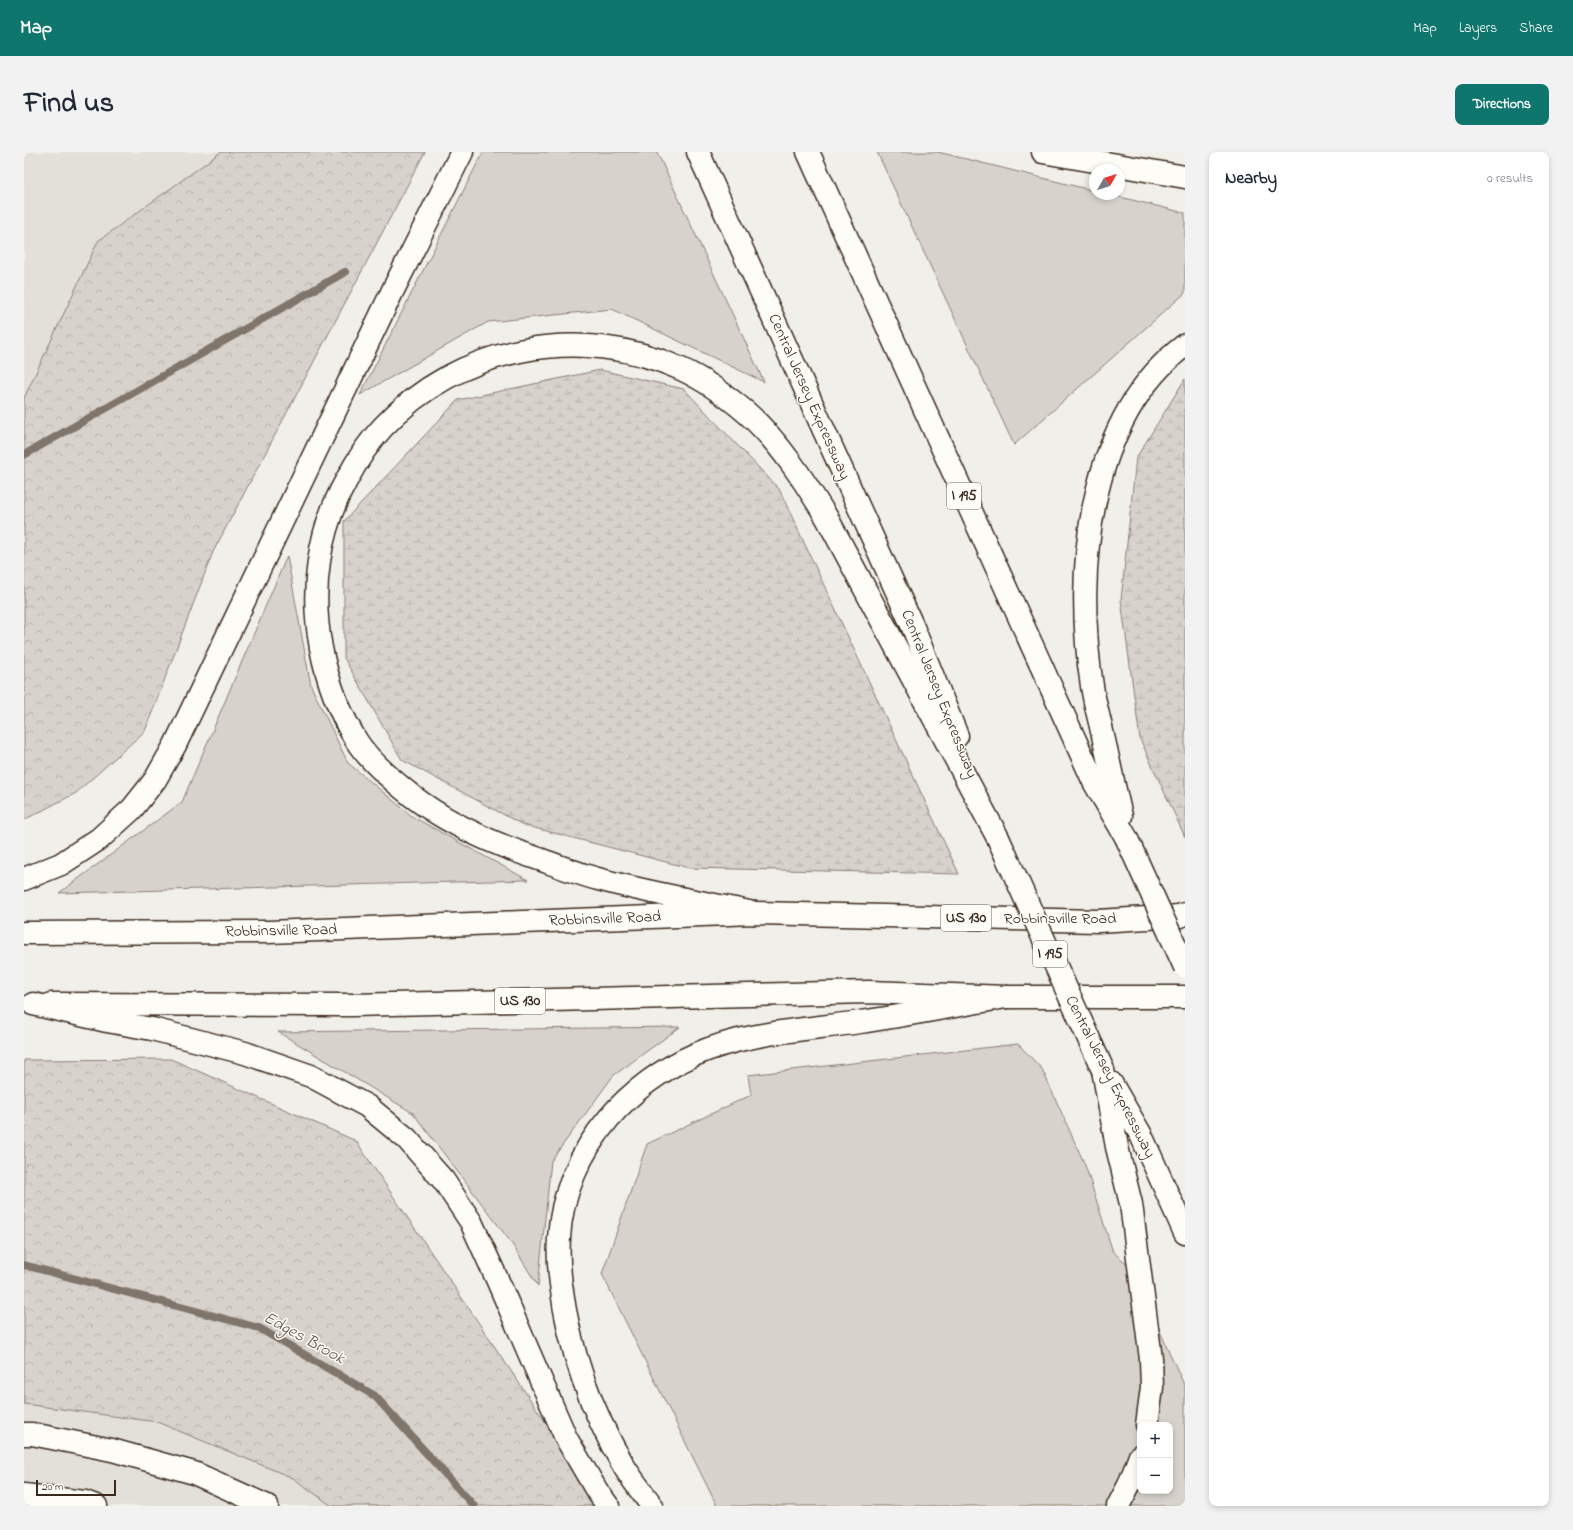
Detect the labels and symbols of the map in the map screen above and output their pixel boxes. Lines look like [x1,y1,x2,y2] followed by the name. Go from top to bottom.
[1089,164,1125,200] north arrow
[761,310,857,484] street label: Central Jersey Expressway
[947,483,981,509] road number: I 195
[894,606,984,782] street label: Central Jersey Expressway
[548,905,662,933] street label: Robbinsville Road
[941,905,991,931] road number: US 130
[1004,907,1116,931] street label: Robbinsville Road
[225,918,337,944] street label: Robbinsville Road
[1033,941,1067,967] road number: I 195
[495,988,545,1014] road number: US 130
[1059,992,1162,1163] street label: Central Jersey Expressway
[258,1305,350,1372] water label: Edges Brook
[36,1478,116,1497] scale bar

